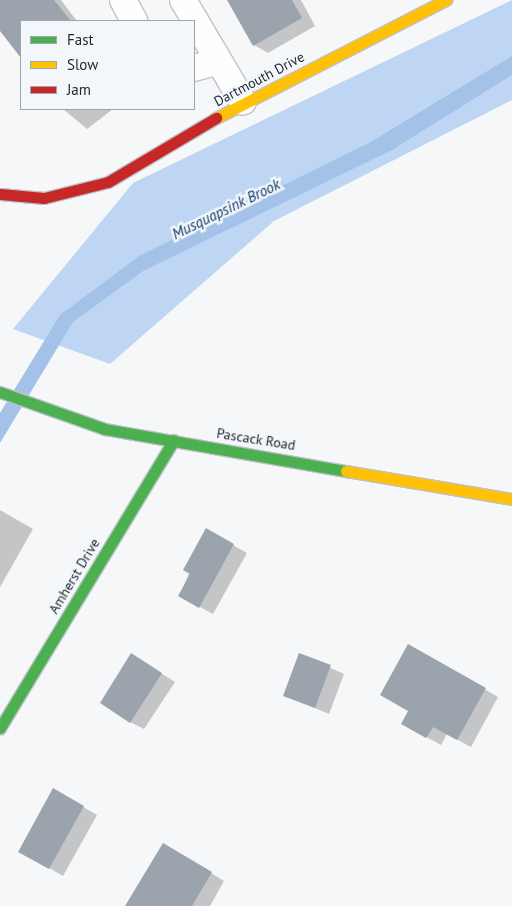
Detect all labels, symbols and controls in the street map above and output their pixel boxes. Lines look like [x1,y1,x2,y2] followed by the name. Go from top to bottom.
[20,20,195,110] legend
[67,30,94,49] text: Fast
[211,48,307,110] street label: Dartmouth Drive
[67,55,98,74] text: Slow
[67,80,91,99] text: Jam
[169,175,283,243] water label: Musquapsink Brook
[215,424,297,454] street label: Pascack Road
[45,535,103,617] street label: Amherst Drive

